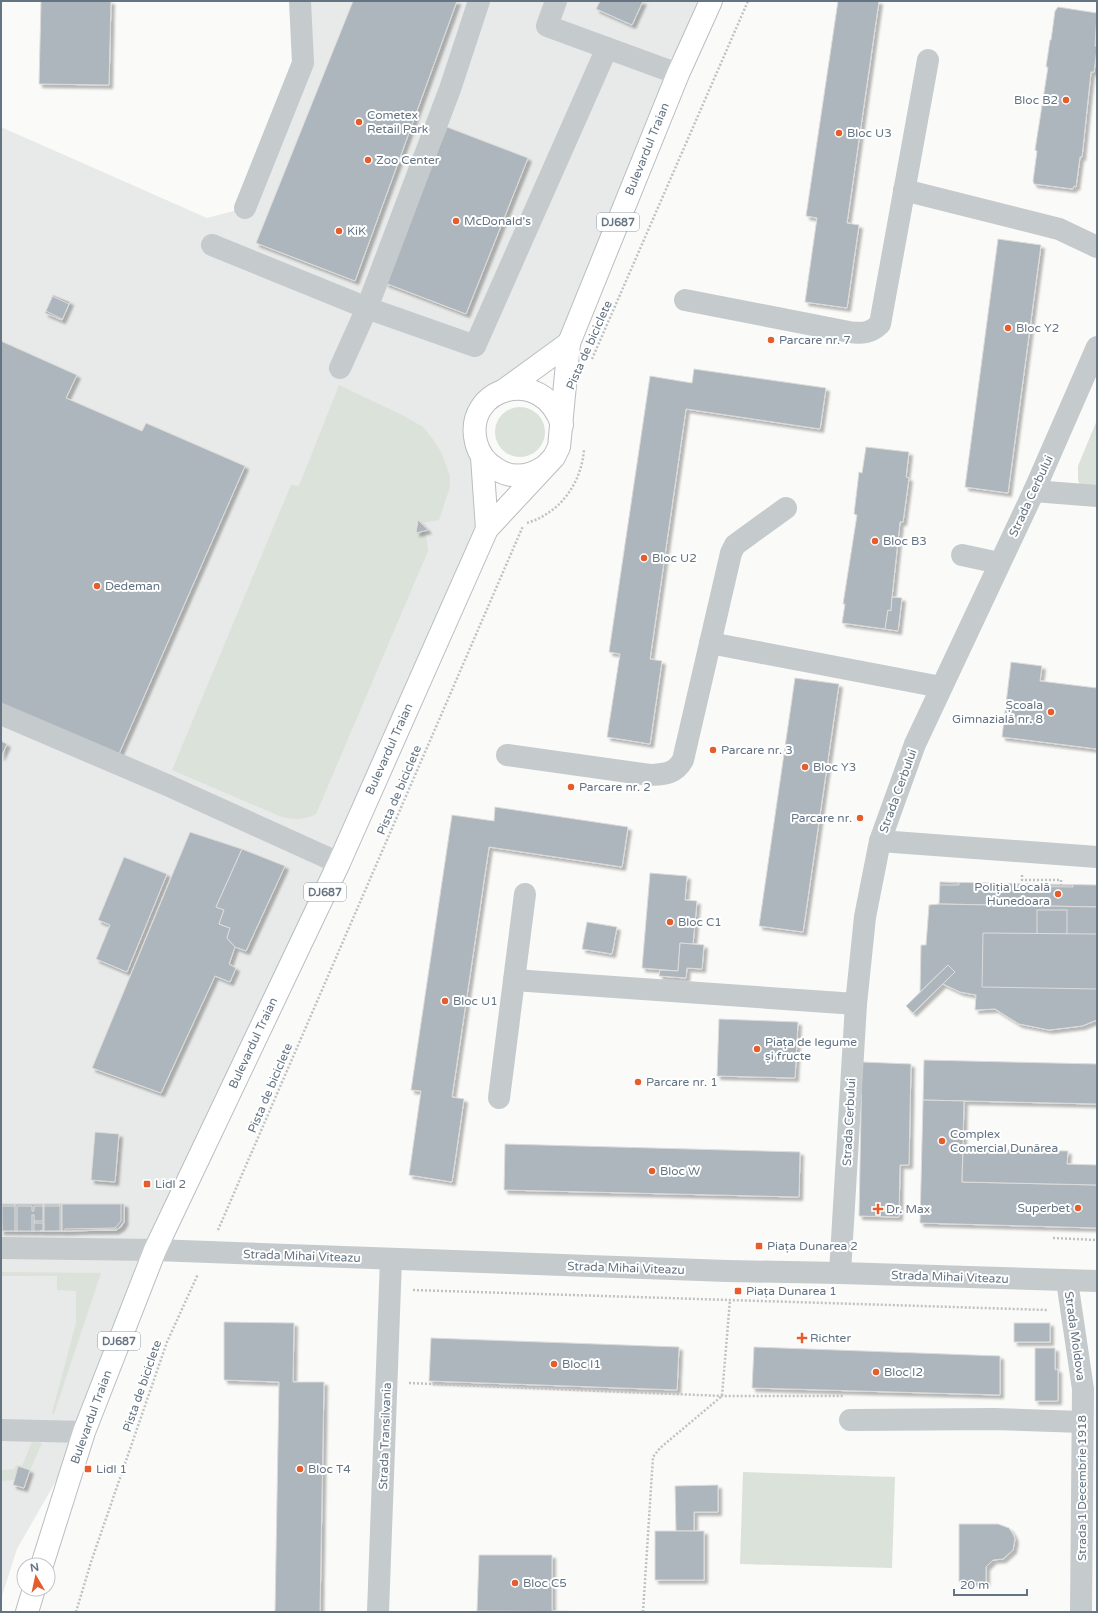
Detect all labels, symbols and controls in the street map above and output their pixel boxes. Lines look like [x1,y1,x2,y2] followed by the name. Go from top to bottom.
[1014,93,1058,107] place label: Bloc B2
[1061,95,1071,105] marker: Bloc B2
[622,101,672,197] street label: Bulevardul Traian
[367,108,429,136] place label: Cometex Retail Park
[354,117,364,127] marker: Cometex Retail Park
[847,126,892,140] place label: Bloc U3
[834,128,844,138] marker: Bloc U3
[376,153,440,167] place label: Zoo Center
[363,155,373,165] marker: Zoo Center
[597,213,639,231] road number: DJ687
[464,214,531,228] place label: McDonald's
[451,216,461,226] marker: McDonald's
[347,224,366,238] place label: KiK
[334,226,344,236] marker: KiK
[563,298,615,392] street label: Pista de biciclete
[1016,321,1059,335] place label: Bloc Y2
[1003,323,1013,333] marker: Bloc Y2
[779,333,851,347] place label: Parcare nr. 7
[766,335,776,345] marker: Parcare nr. 7
[1006,453,1056,539] street label: Strada Cerbului
[883,534,927,548] place label: Bloc B3
[870,536,880,546] marker: Bloc B3
[652,551,697,565] place label: Bloc U2
[639,553,649,563] marker: Bloc U2
[105,579,160,593] place label: Dedeman
[92,581,102,591] marker: Dedeman
[952,698,1043,726] place label: Școala Gimnazială nr. 8
[363,701,415,797] street label: Bulevardul Traian
[1046,707,1056,717] marker: Școala Gimnazială nr. 8
[374,743,424,837] street label: Pista de biciclete
[721,743,793,757] place label: Parcare nr. 3
[708,745,718,755] marker: Parcare nr. 3
[876,747,920,835] street label: Strada Cerbului
[813,760,856,774] place label: Bloc Y3
[800,762,810,772] marker: Bloc Y3
[579,780,651,794] place label: Parcare nr. 2
[566,782,576,792] marker: Parcare nr. 2
[791,811,852,825] place label: Parcare nr.
[855,813,865,823] marker: Parcare nr.
[974,880,1050,908] place label: Poliția Locală Hunedoara
[304,883,346,901] road number: DJ687
[1053,889,1063,899] marker: Poliția Locală Hunedoara
[678,915,722,929] place label: Bloc C1
[665,917,675,927] marker: Bloc C1
[453,994,498,1008] place label: Bloc U1
[226,995,280,1091] street label: Bulevardul Traian
[440,996,450,1006] marker: Bloc U1
[765,1035,857,1063] place label: Piața de legume și fructe
[245,1041,295,1135] street label: Pista de biciclete
[752,1044,762,1054] marker: Piața de legume și fructe
[646,1075,718,1089] place label: Parcare nr. 1
[633,1077,643,1087] marker: Parcare nr. 1
[840,1078,858,1166] street label: Strada Cerbului
[950,1127,1058,1155] place label: Complex Comercial Dunărea
[937,1136,947,1146] marker: Complex Comercial Dunărea
[660,1164,700,1178] place label: Bloc W
[647,1166,657,1176] marker: Bloc W
[155,1177,186,1191] place label: Lidl 2
[142,1179,152,1189] marker: Lidl 2
[1017,1201,1070,1215] place label: Superbet
[886,1202,930,1216] place label: Dr. Max
[1073,1203,1083,1213] marker: Superbet
[873,1204,883,1214] marker: Dr. Max
[767,1239,858,1253] place label: Piața Dunarea 2
[754,1241,764,1251] marker: Piața Dunarea 2
[243,1247,361,1265] street label: Strada Mihai Viteazu
[567,1259,685,1277] street label: Strada Mihai Viteazu
[891,1268,1009,1286] street label: Strada Mihai Viteazu
[746,1284,837,1298] place label: Piața Dunarea 1
[733,1286,743,1296] marker: Piața Dunarea 1
[1062,1290,1088,1382] street label: Strada Moldova
[810,1331,851,1345] place label: Richter
[98,1332,140,1350] road number: DJ687
[797,1333,807,1343] marker: Richter
[120,1338,164,1434] street label: Pista de biciclete
[562,1357,601,1371] place label: Bloc I1
[549,1359,559,1369] marker: Bloc I1
[884,1365,923,1379] place label: Bloc I2
[871,1367,881,1377] marker: Bloc I2
[68,1368,114,1466] street label: Bulevardul Traian
[376,1382,394,1490] street label: Strada Transilvania
[1075,1415,1089,1561] street label: Strada 1 Decembrie 1918
[96,1462,127,1476] place label: Lidl 1
[308,1462,351,1476] place label: Bloc T4
[83,1464,93,1474] marker: Lidl 1
[295,1464,305,1474] marker: Bloc T4
[16,1557,56,1597] north arrow
[29,1561,40,1575] text: N
[954,1571,1027,1597] scale bar
[523,1576,567,1590] place label: Bloc C5
[510,1578,520,1588] marker: Bloc C5
[960,1578,989,1592] text: 20 m

